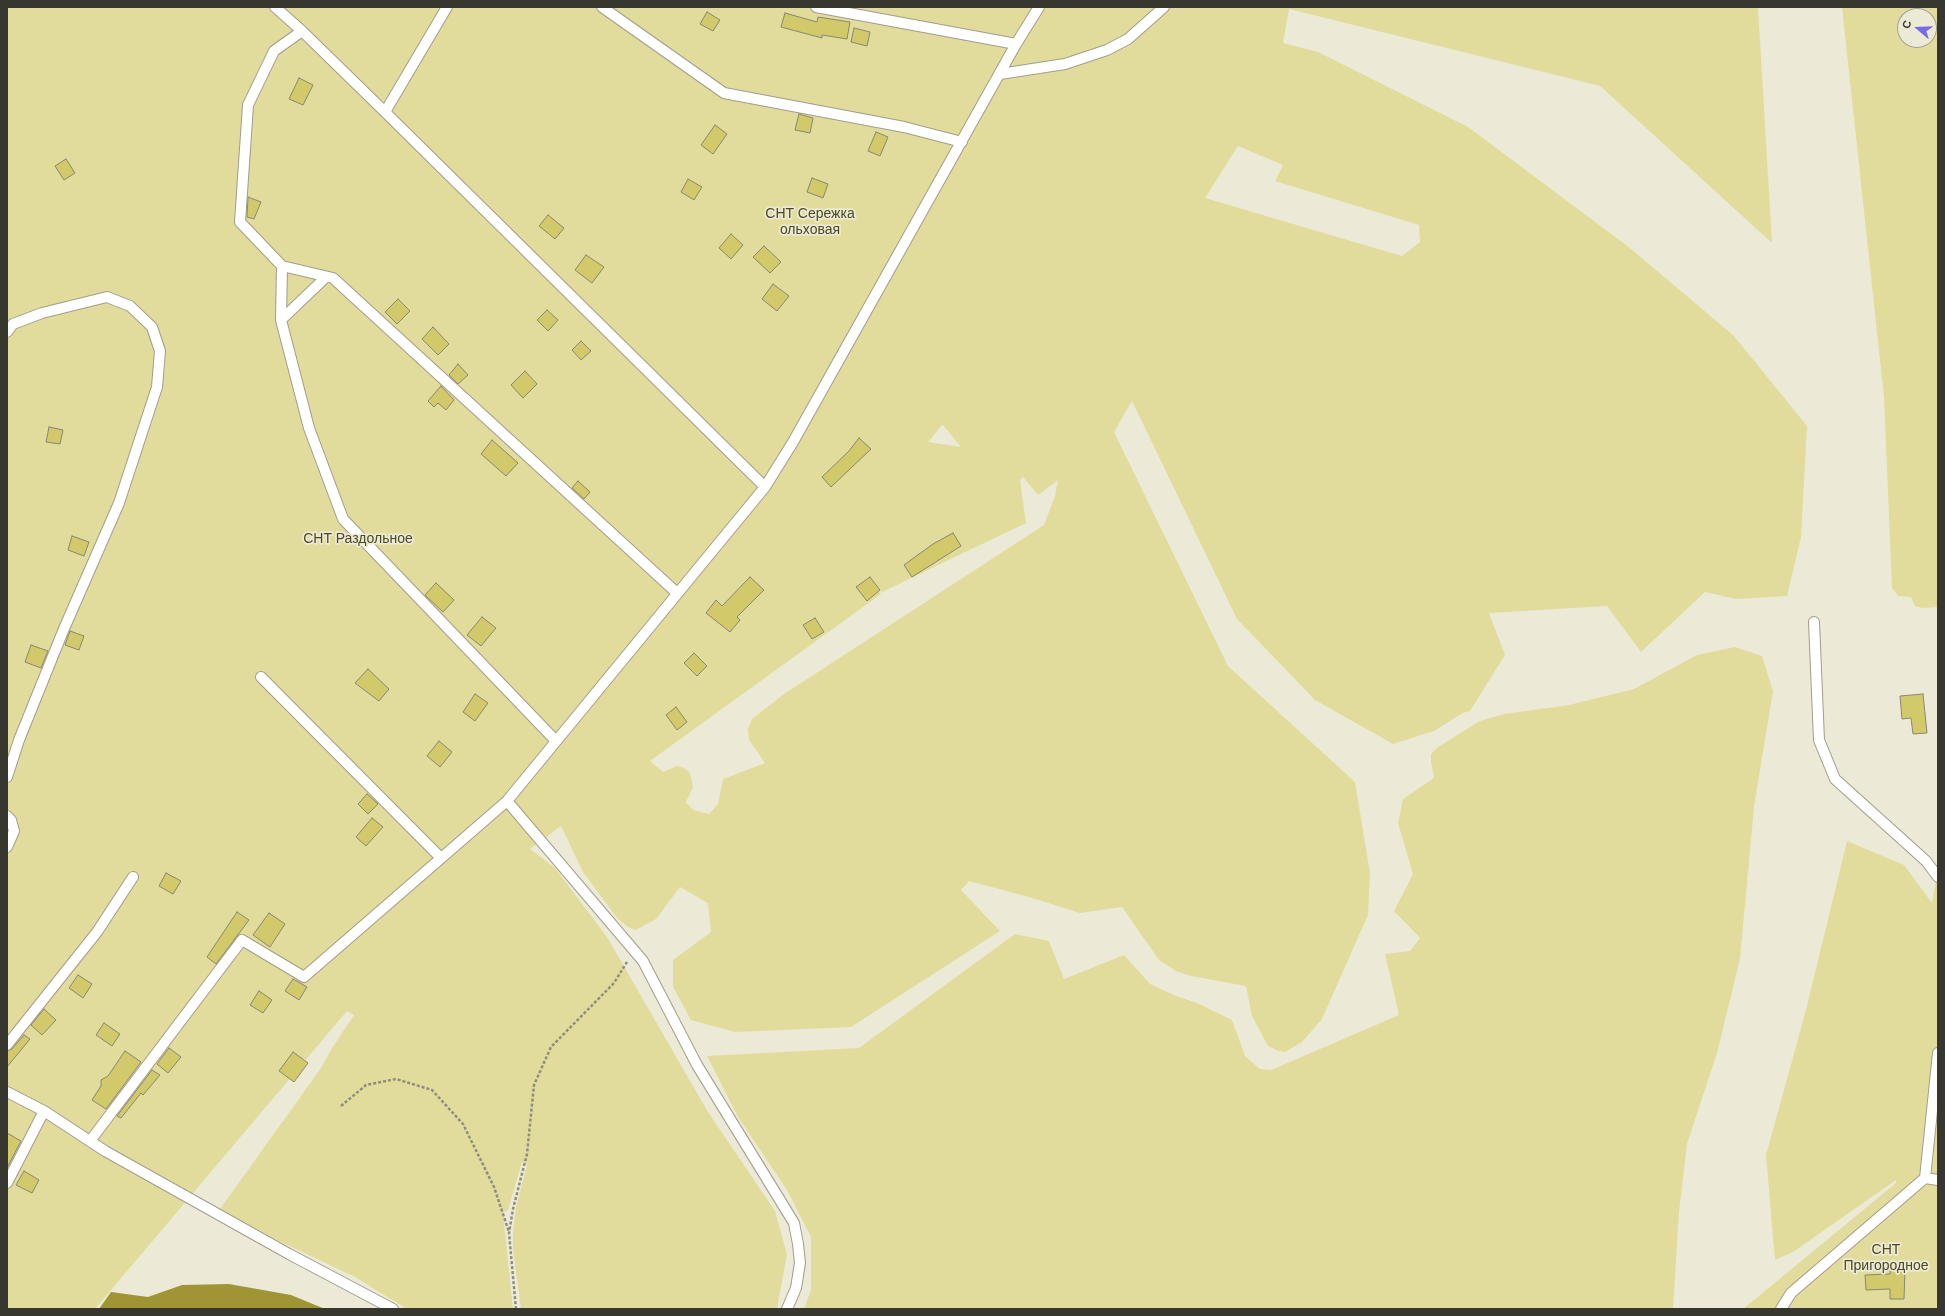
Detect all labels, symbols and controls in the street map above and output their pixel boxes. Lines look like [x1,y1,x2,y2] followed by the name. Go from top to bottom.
[1897,8,1937,48] north arrow
[1899,18,1915,30] text: С
[765,206,855,238] park label: СНТ Сережка ольховая
[303,531,413,547] park label: СНТ Раздольное
[1844,1242,1928,1274] park label: СНТ Пригородное

